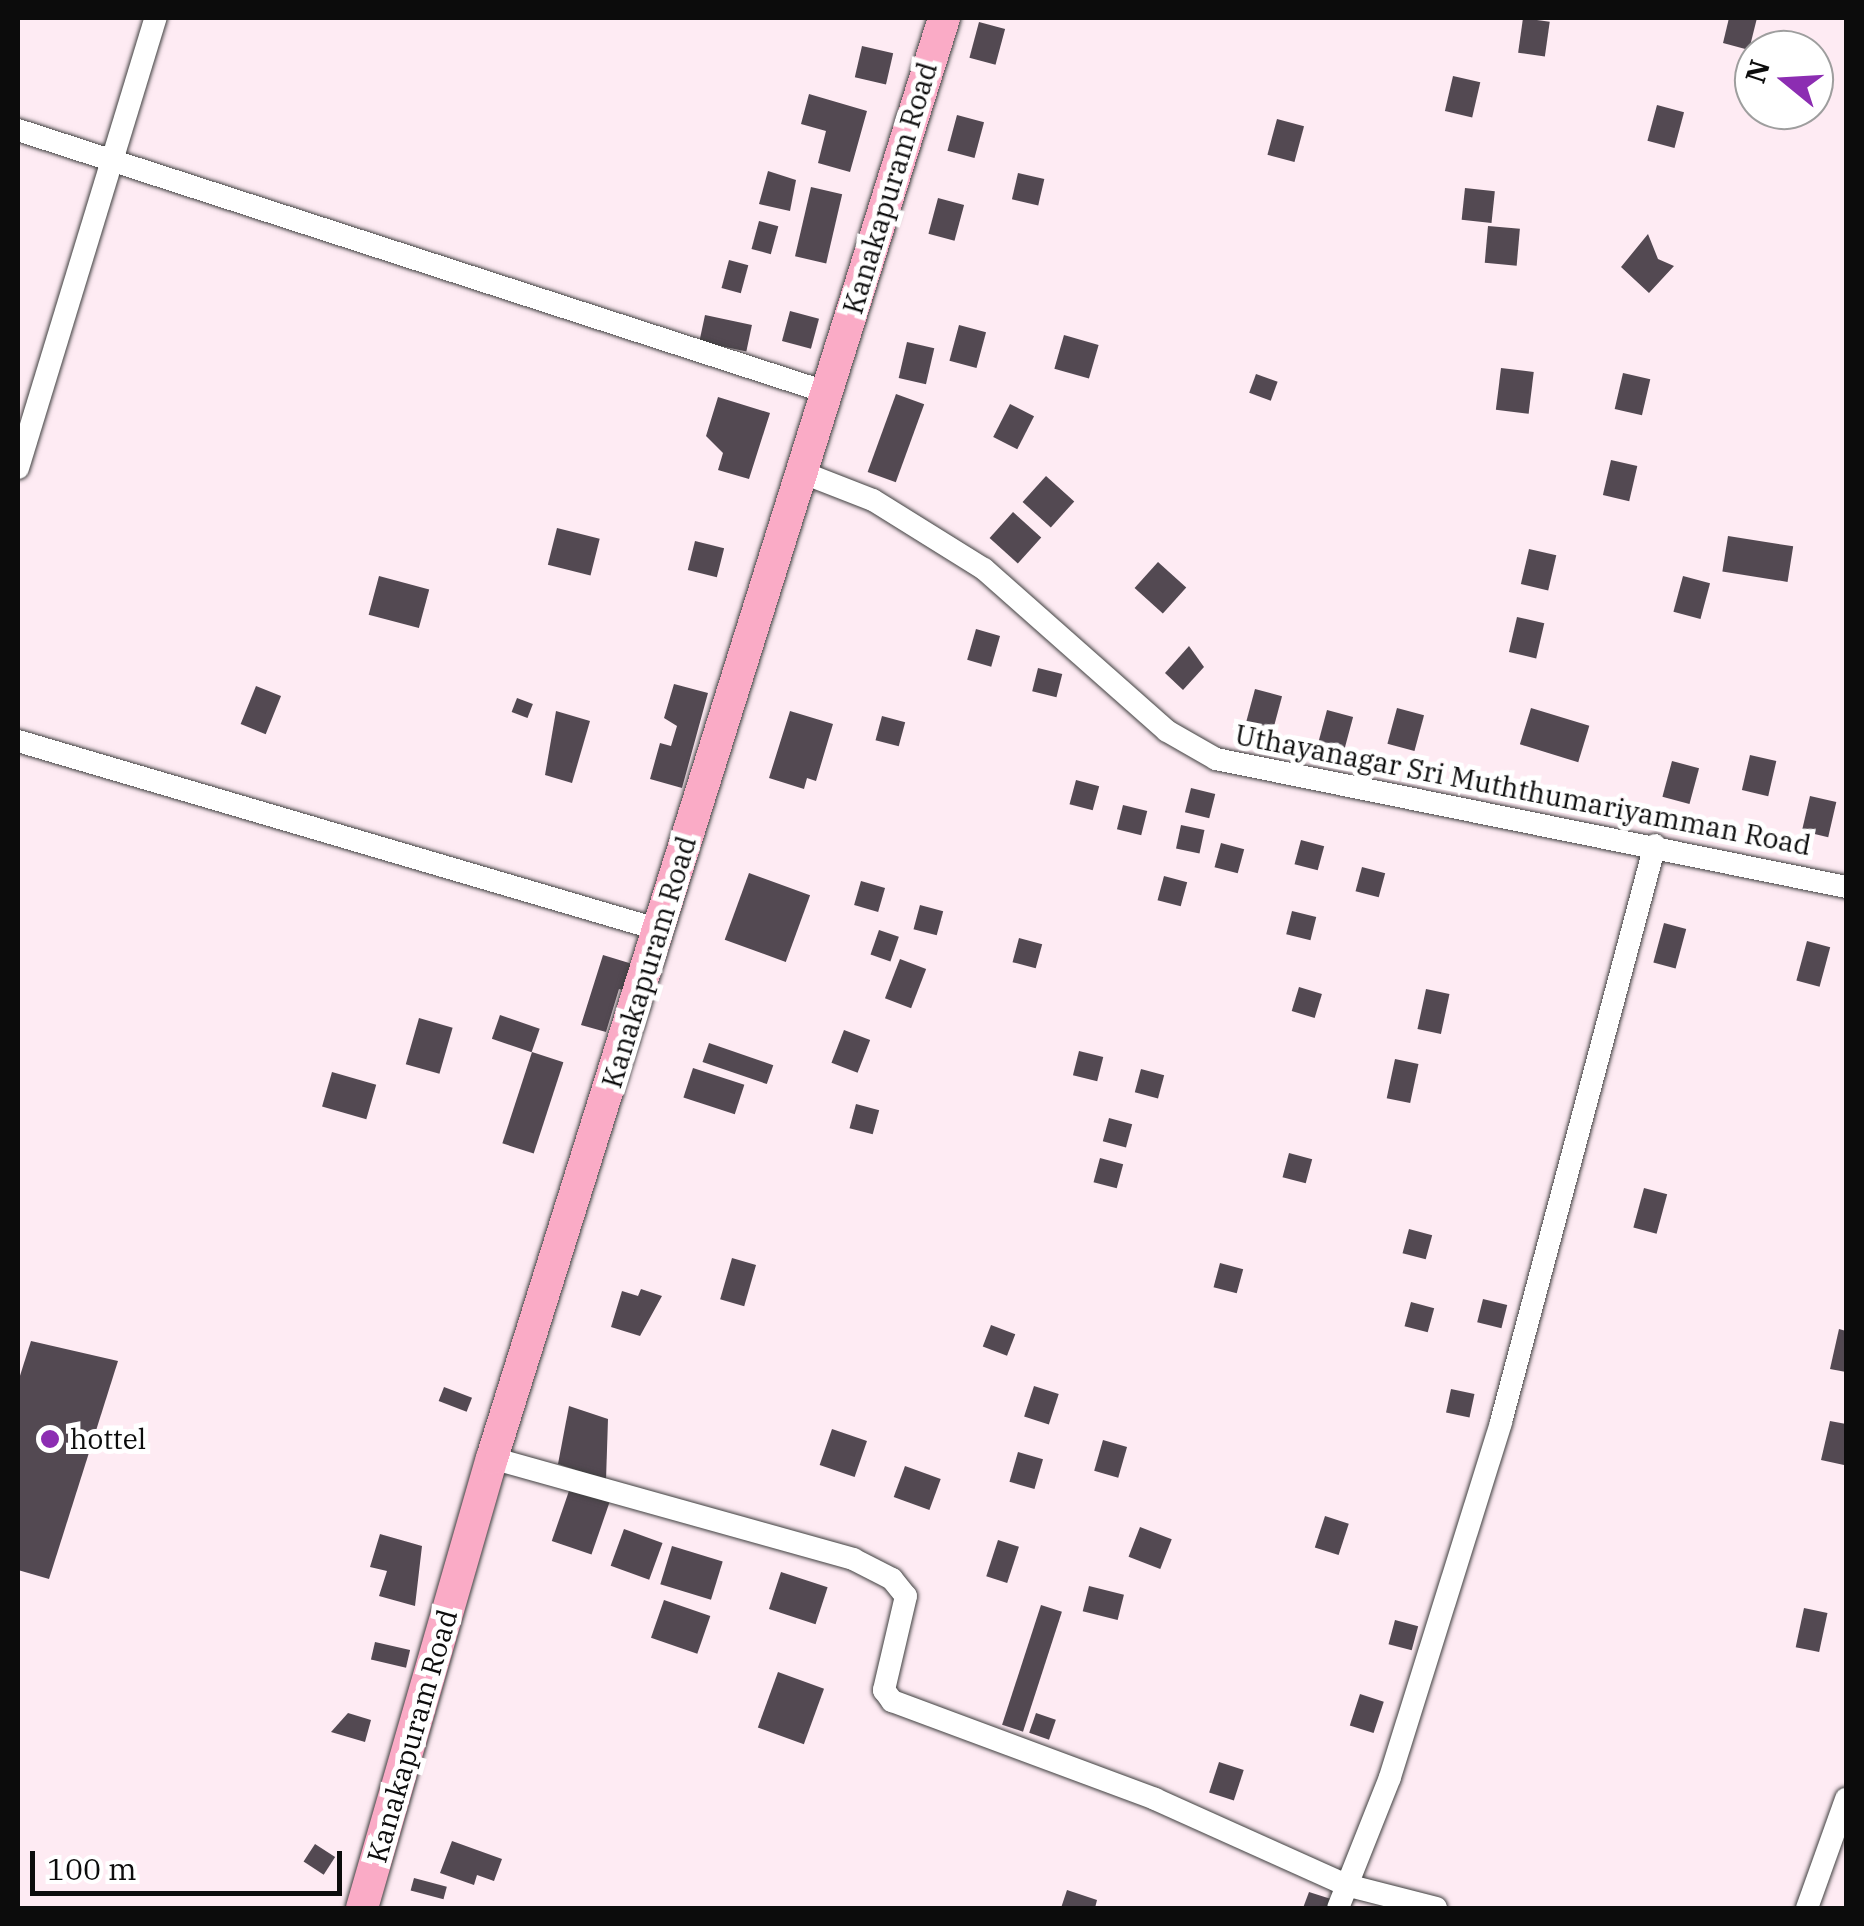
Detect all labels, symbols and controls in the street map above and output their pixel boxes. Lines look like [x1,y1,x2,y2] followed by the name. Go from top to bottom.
[1734,30,1834,130] north arrow
[1736,55,1778,87] text: N
[836,58,944,318] street label: Kanakapuram Road
[1232,718,1814,862] street label: Uthayanagar Sri Muththumariyamman Road
[595,832,703,1092] street label: Kanakapuram Road
[70,1422,146,1456] place label: hottel
[39,1428,61,1450] marker: hottel
[360,1606,464,1866] street label: Kanakapuram Road
[35,1831,348,1893] scale bar
[47,1849,137,1888] text: 100 m

